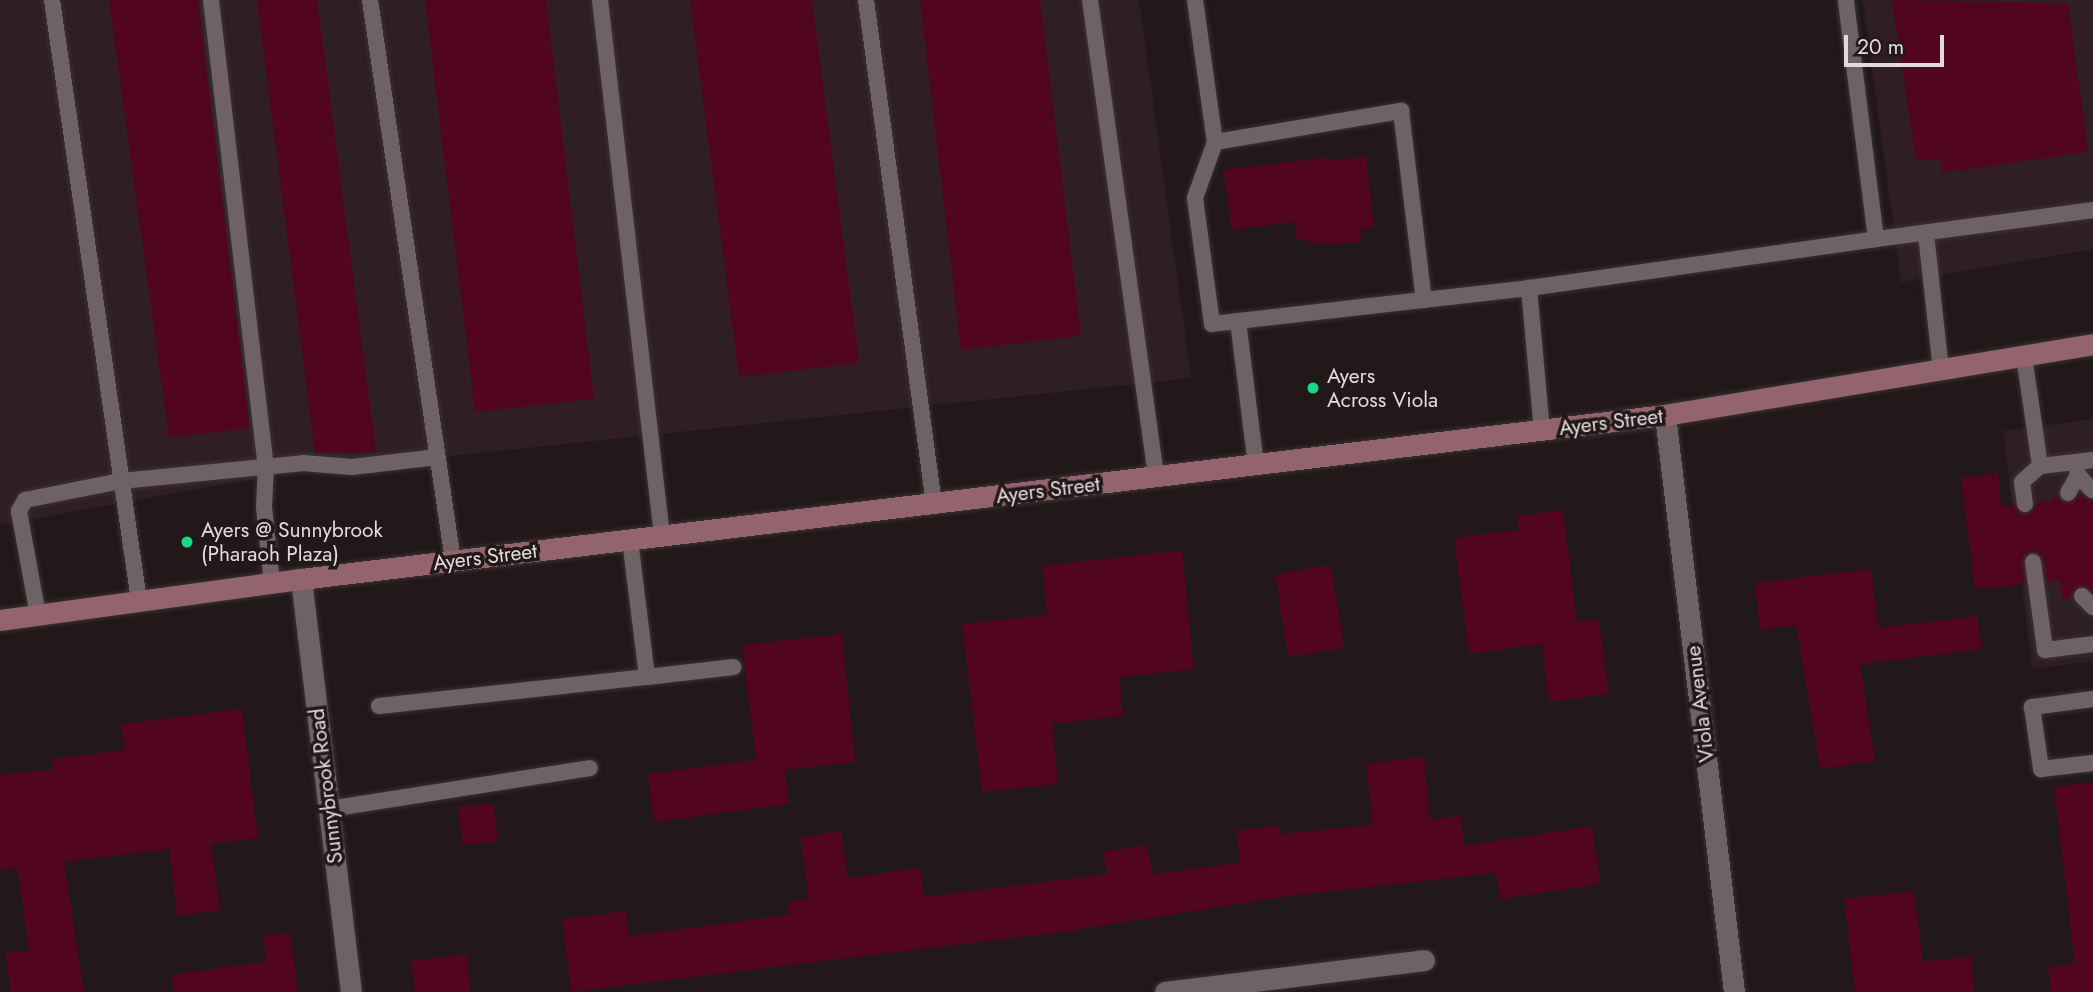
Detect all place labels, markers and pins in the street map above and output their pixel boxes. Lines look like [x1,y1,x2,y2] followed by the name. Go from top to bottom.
[1327,363,1438,413] place label: Ayers Across Viola
[1305,380,1321,396] marker: Ayers Across Viola
[201,517,383,567] place label: Ayers @ Sunnybrook (Pharaoh Plaza)
[179,534,195,550] marker: Ayers @ Sunnybrook (Pharaoh Plaza)

